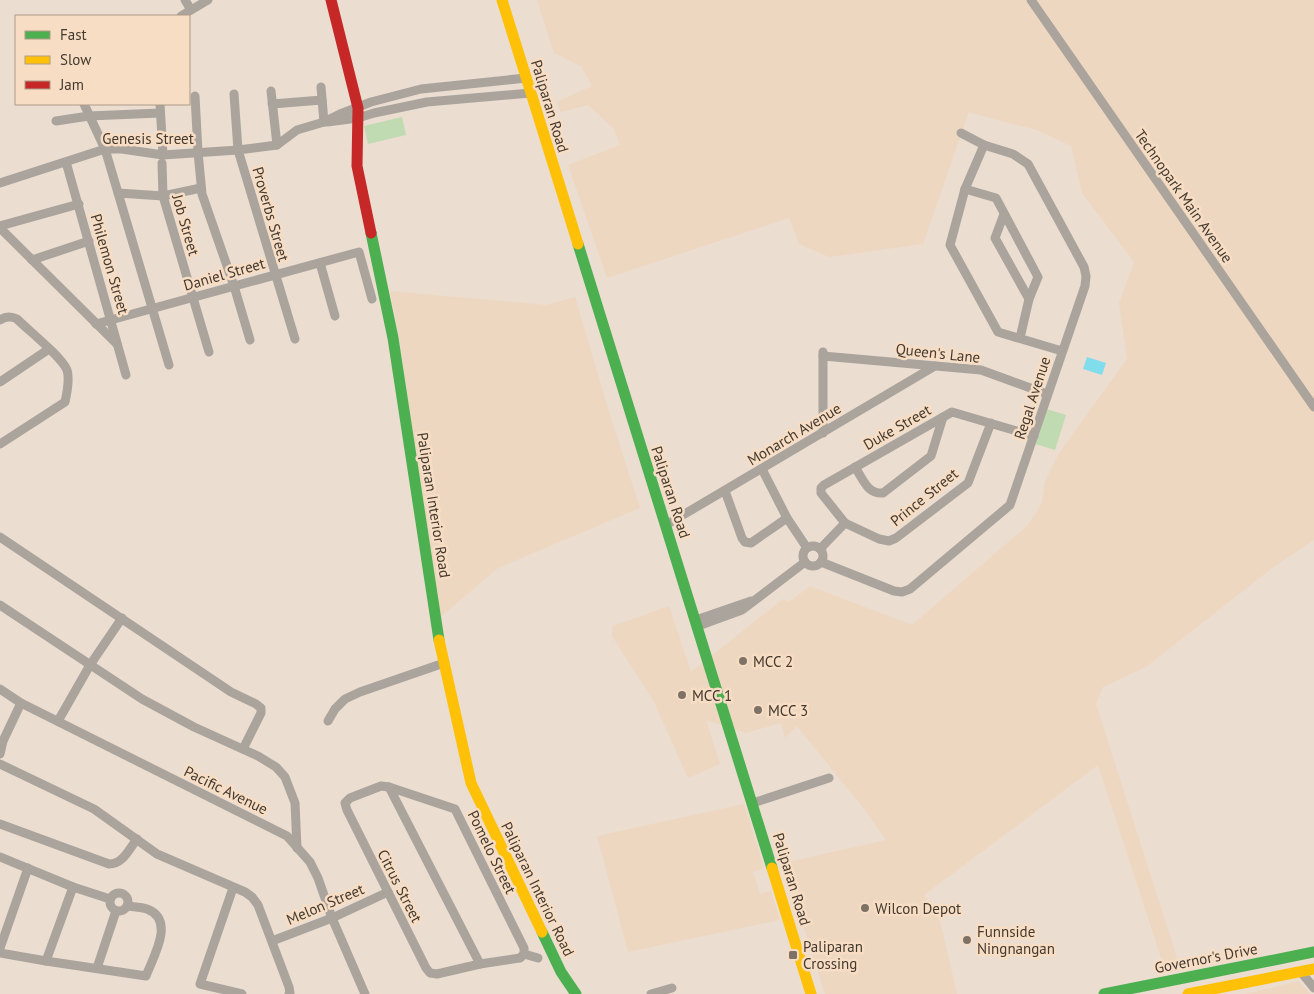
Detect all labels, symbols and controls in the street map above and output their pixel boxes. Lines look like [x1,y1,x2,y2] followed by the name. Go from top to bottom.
[15,15,190,105] legend
[60,25,87,44] text: Fast
[60,50,91,69] text: Slow
[527,57,573,155] street label: Paliparan Road
[59,75,84,94] text: Jam
[1131,126,1237,266] street label: Technopark Main Avenue
[102,129,194,148] street label: Genesis Street
[248,165,294,263] street label: Proverbs Street
[168,191,204,258] street label: Job Street
[87,212,133,316] street label: Philemon Street
[181,253,267,295] street label: Daniel Street
[895,339,981,367] street label: Queen's Lane
[1010,354,1054,442] street label: Regal Avenue
[744,399,844,469] street label: Monarch Avenue
[860,400,934,454] street label: Duke Street
[413,431,455,579] street label: Paliparan Interior Road
[647,444,695,540] street label: Paliparan Road
[886,464,962,530] street label: Prince Street
[753,652,793,671] place label: MCC 2
[737,655,749,667] marker: MCC 2
[692,686,732,705] place label: MCC 1
[676,689,688,701] marker: MCC 1
[768,701,808,720] place label: MCC 3
[752,704,764,716] marker: MCC 3
[181,762,271,818] street label: Pacific Avenue
[464,807,520,897] street label: Pomelo Street
[497,819,579,959] street label: Paliparan Interior Road
[769,830,815,928] street label: Paliparan Road
[373,846,427,926] street label: Citrus Street
[283,879,367,929] street label: Melon Street
[875,899,961,918] place label: Wilcon Depot
[859,902,871,914] marker: Wilcon Depot
[977,922,1055,958] place label: Funnside Ningnangan
[961,934,973,946] marker: Funnside Ningnangan
[803,937,863,973] place label: Paliparan Crossing
[1153,939,1259,977] street label: Governor's Drive
[787,949,799,961] marker: Paliparan Crossing

